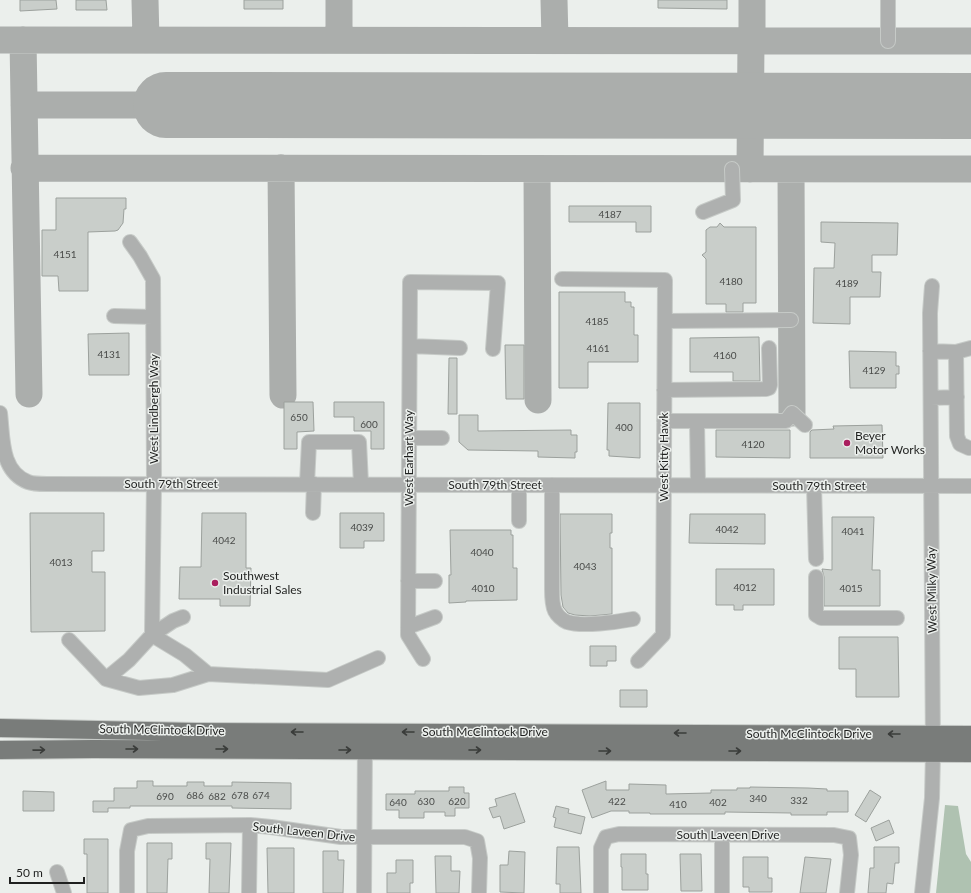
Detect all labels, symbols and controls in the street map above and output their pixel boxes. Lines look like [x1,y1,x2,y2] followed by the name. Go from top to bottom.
[598,208,622,220] house number: 4187
[53,248,77,260] house number: 4151
[719,275,743,287] house number: 4180
[835,277,859,289] house number: 4189
[585,315,609,327] house number: 4185
[586,342,610,354] house number: 4161
[97,348,121,360] house number: 4131
[713,349,737,361] house number: 4160
[146,353,161,464] street label: West Lindbergh Way
[862,364,886,376] house number: 4129
[401,409,416,506] street label: West Earhart Way
[290,411,308,423] house number: 650
[656,412,671,502] street label: West Kitty Hawk
[360,418,378,430] house number: 600
[615,421,633,433] house number: 400
[855,428,925,457] place label: Beyer Motor Works
[741,438,765,450] house number: 4120
[842,438,852,448] marker: Beyer Motor Works
[124,476,219,491] street label: South 79th Street
[448,477,543,492] street label: South 79th Street
[772,478,867,493] street label: South 79th Street
[350,521,374,533] house number: 4039
[715,523,739,535] house number: 4042
[841,525,865,537] house number: 4041
[212,534,236,546] house number: 4042
[470,546,494,558] house number: 4040
[923,546,940,633] street label: West Milky Way
[49,556,73,568] house number: 4013
[573,560,597,572] house number: 4043
[223,568,302,597] place label: Southwest Industrial Sales
[210,578,220,588] marker: Southwest Industrial Sales
[733,581,757,593] house number: 4012
[471,582,495,594] house number: 4010
[839,582,863,594] house number: 4015
[99,721,225,738] street label: South McClintock Drive
[422,724,548,739] street label: South McClintock Drive
[746,726,872,741] street label: South McClintock Drive
[291,728,304,736] one-way arrow
[402,728,415,736] one-way arrow
[674,729,687,737] one-way arrow
[888,730,901,738] one-way arrow
[125,745,138,753] one-way arrow
[215,745,228,753] one-way arrow
[32,746,45,753] one-way arrow
[338,746,351,754] one-way arrow
[468,746,481,754] one-way arrow
[598,747,611,755] one-way arrow
[728,747,741,755] one-way arrow
[186,789,204,801] house number: 686
[231,789,249,801] house number: 678
[252,789,270,801] house number: 674
[156,790,174,802] house number: 690
[208,790,226,802] house number: 682
[749,792,767,804] house number: 340
[790,794,808,806] house number: 332
[417,795,435,807] house number: 630
[448,795,466,807] house number: 620
[608,795,626,807] house number: 422
[389,796,407,808] house number: 640
[709,796,727,808] house number: 402
[669,798,687,810] house number: 410
[252,819,356,844] street label: South Laveen Drive
[676,827,780,842] street label: South Laveen Drive
[10,859,84,885] scale bar
[16,865,43,880] text: 50 m

